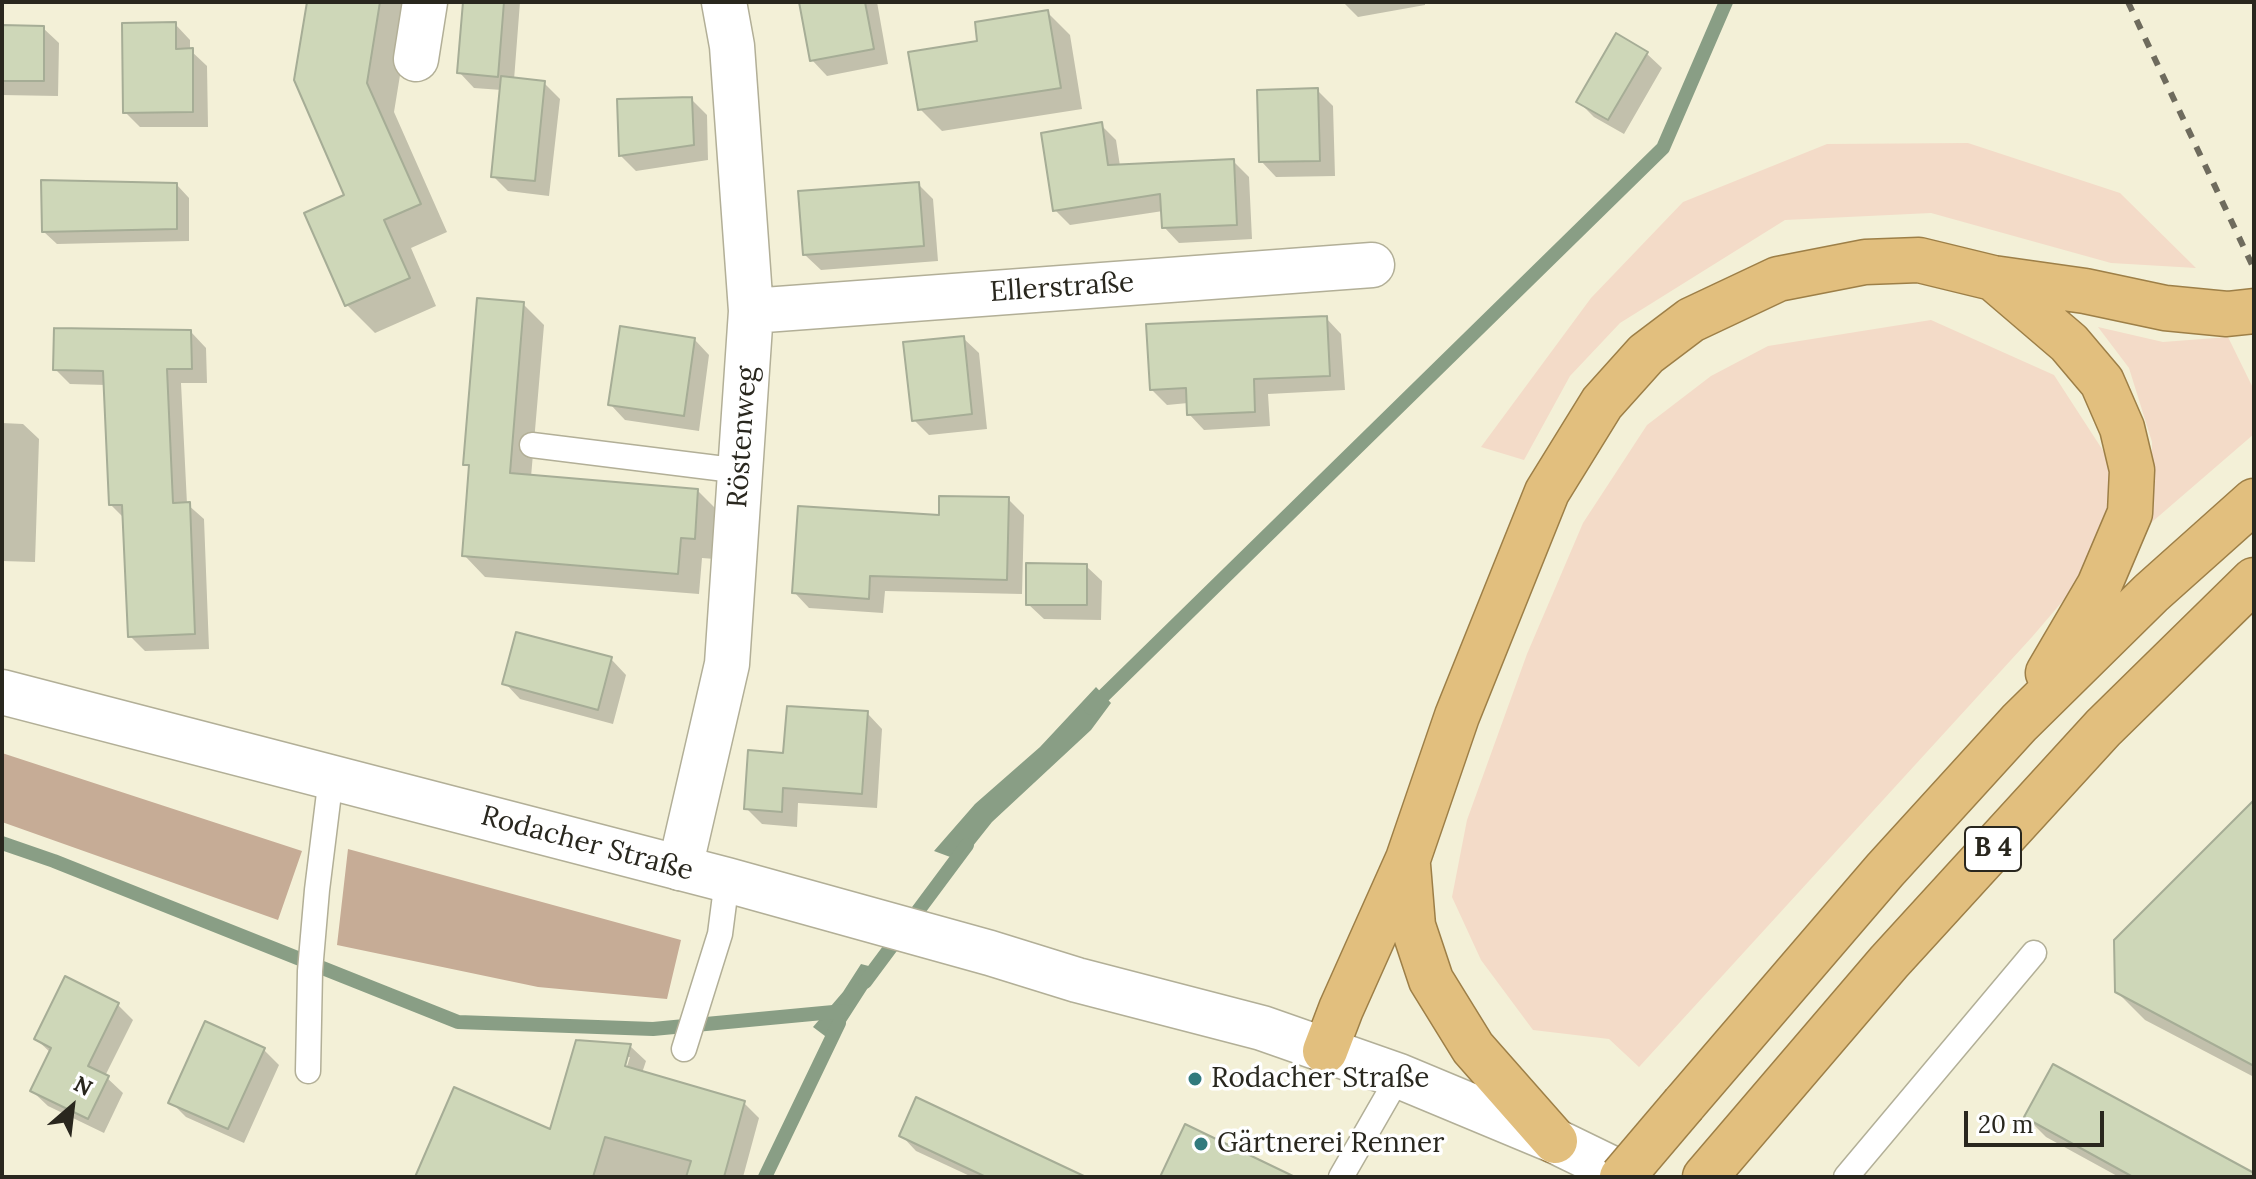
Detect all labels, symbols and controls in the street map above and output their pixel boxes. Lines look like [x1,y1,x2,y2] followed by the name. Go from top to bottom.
[989,266,1135,310] street label: Ellerstraße
[721,365,765,509] street label: Röstenweg
[477,799,697,889] street label: Rodacher Straße
[1965,827,2021,871] road number: B 4
[1211,1062,1430,1096] place label: Rodacher Straße
[32,1067,112,1147] north arrow
[69,1069,97,1102] text: N
[1186,1070,1204,1088] marker: Rodacher Straße
[1968,1095,2108,1145] scale bar
[1978,1109,2034,1140] text: 20 m
[1217,1127,1444,1161] place label: Gärtnerei Renner
[1192,1135,1210,1153] marker: Gärtnerei Renner

